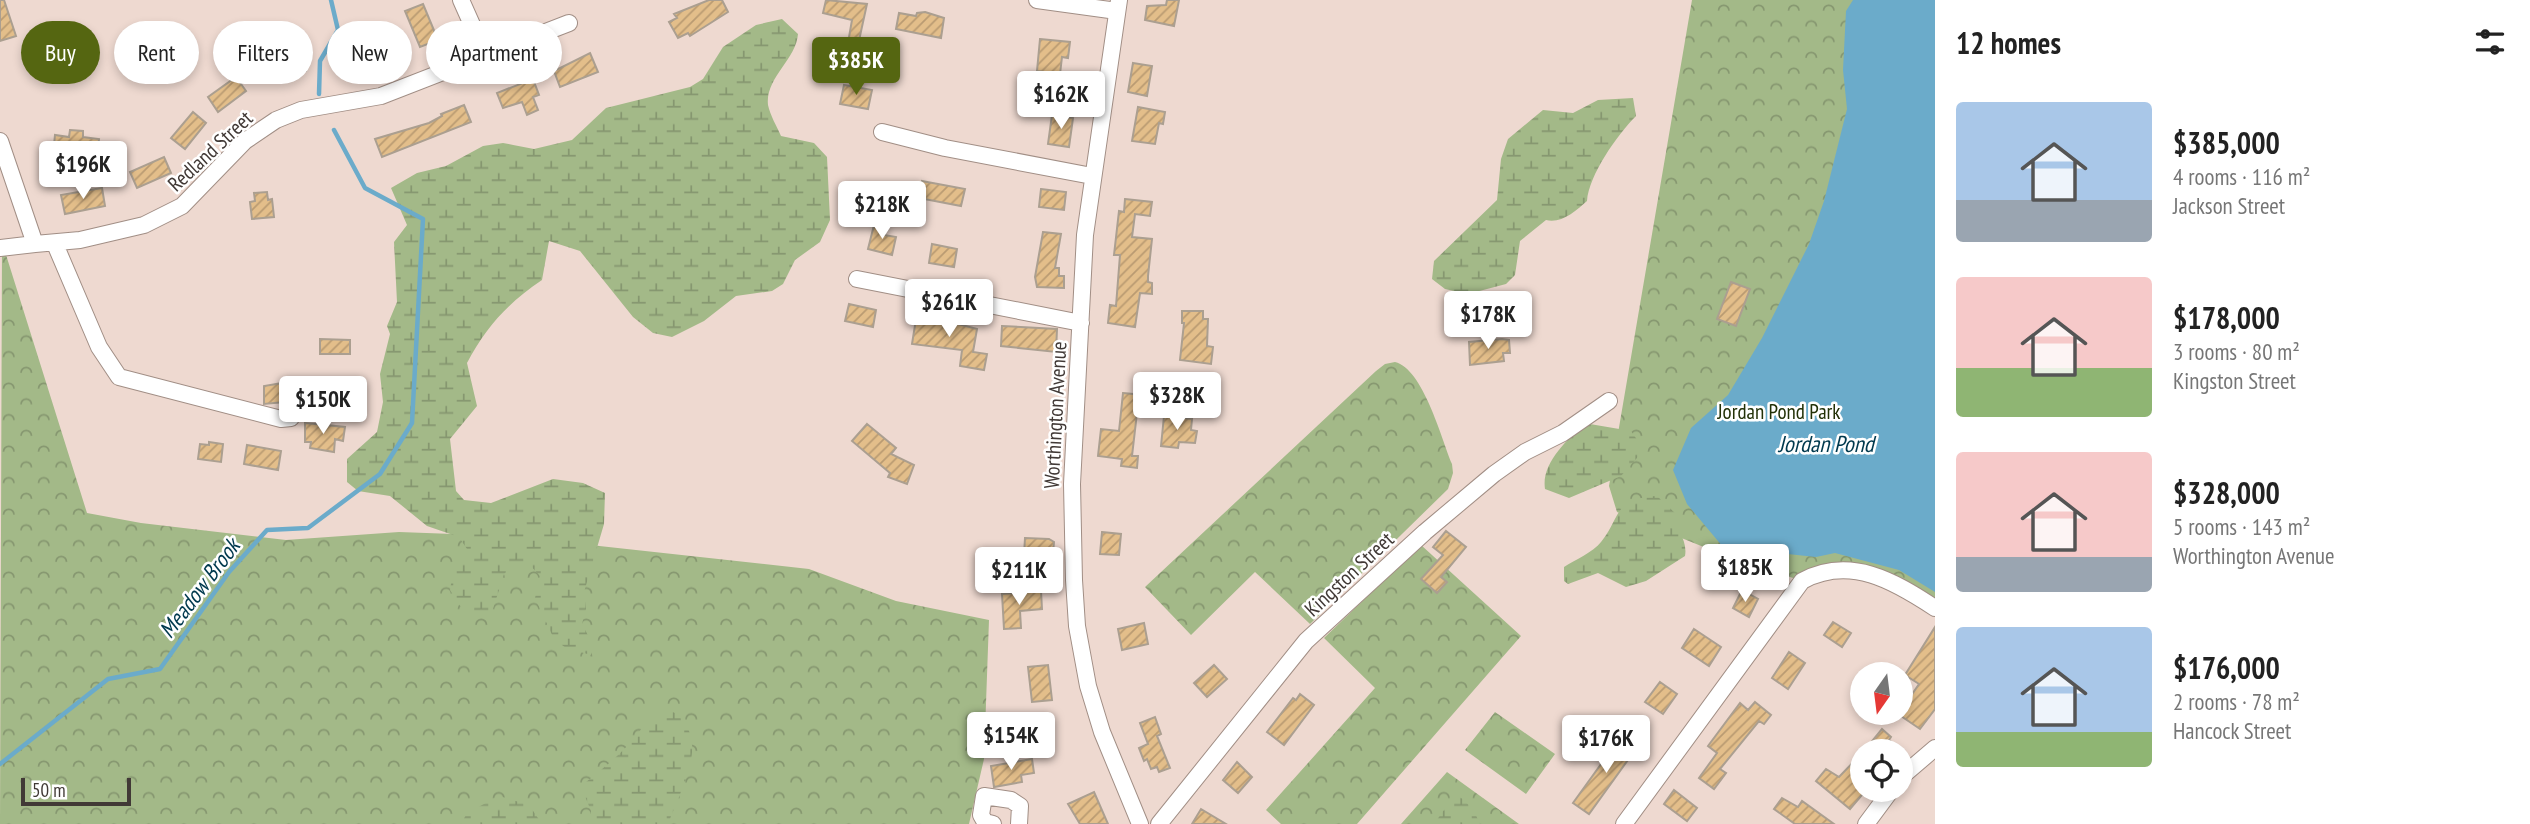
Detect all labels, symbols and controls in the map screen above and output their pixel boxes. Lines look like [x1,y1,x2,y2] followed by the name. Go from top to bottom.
[21,21,100,84] chip: Buy
[114,21,199,84] chip: Rent
[213,21,313,84] chip: Filters
[327,21,412,84] chip: New
[426,21,562,84] chip: Apartment
[1956,23,2061,62] text: 12 homes
[2471,23,2509,61] icon: filters
[807,38,905,97] pin: $385K
[828,45,884,74] text: $385K
[1012,72,1110,131] pin: $162K
[1033,79,1089,108] text: $162K
[162,105,258,197] street label: Redland Street
[2173,123,2280,162] text: $385,000
[2012,130,2096,214] icon: home
[34,142,132,201] pin: $196K
[55,149,111,178] text: $196K
[2173,162,2310,191] text: 4 rooms · 116 m²
[833,182,931,241] pin: $218K
[854,189,910,218] text: $218K
[2173,191,2285,220] text: Jackson Street
[900,280,998,339] pin: $261K
[921,287,977,316] text: $261K
[1439,292,1537,351] pin: $178K
[2173,298,2280,337] text: $178,000
[1460,299,1516,328] text: $178K
[2012,305,2096,389] icon: home
[2173,337,2300,366] text: 3 rooms · 80 m²
[1038,341,1072,489] street label: Worthington Avenue
[2173,366,2296,395] text: Kingston Street
[1128,372,1226,432] pin: $328K
[274,376,372,436] pin: $150K
[1149,380,1205,409] text: $328K
[295,384,351,413] text: $150K
[1717,398,1840,425] park label: Jordan Pond Park
[1777,429,1877,458] water label: Jordan Pond
[2173,473,2280,512] text: $328,000
[2012,480,2096,564] icon: home
[2173,512,2310,541] text: 5 rooms · 143 m²
[1299,526,1399,622] street label: Kingston Street
[152,530,248,643] water label: Meadow Brook
[2173,541,2334,570] text: Worthington Avenue
[1696,544,1794,604] pin: $185K
[970,548,1068,607] pin: $211K
[1717,552,1773,581] text: $185K
[991,555,1047,584] text: $211K
[2173,648,2280,687] text: $176,000
[2012,655,2096,739] icon: home
[1850,662,1913,724] north arrow
[1850,662,1913,802] map controls
[2173,687,2300,716] text: 2 rooms · 78 m²
[962,712,1060,772] pin: $154K
[1557,716,1655,775] pin: $176K
[2173,716,2291,745] text: Hancock Street
[983,720,1039,749] text: $154K
[1578,723,1634,752] text: $176K
[1850,739,1913,802] button: locate
[21,775,131,807] scale bar
[32,778,66,802] text: 50 m

